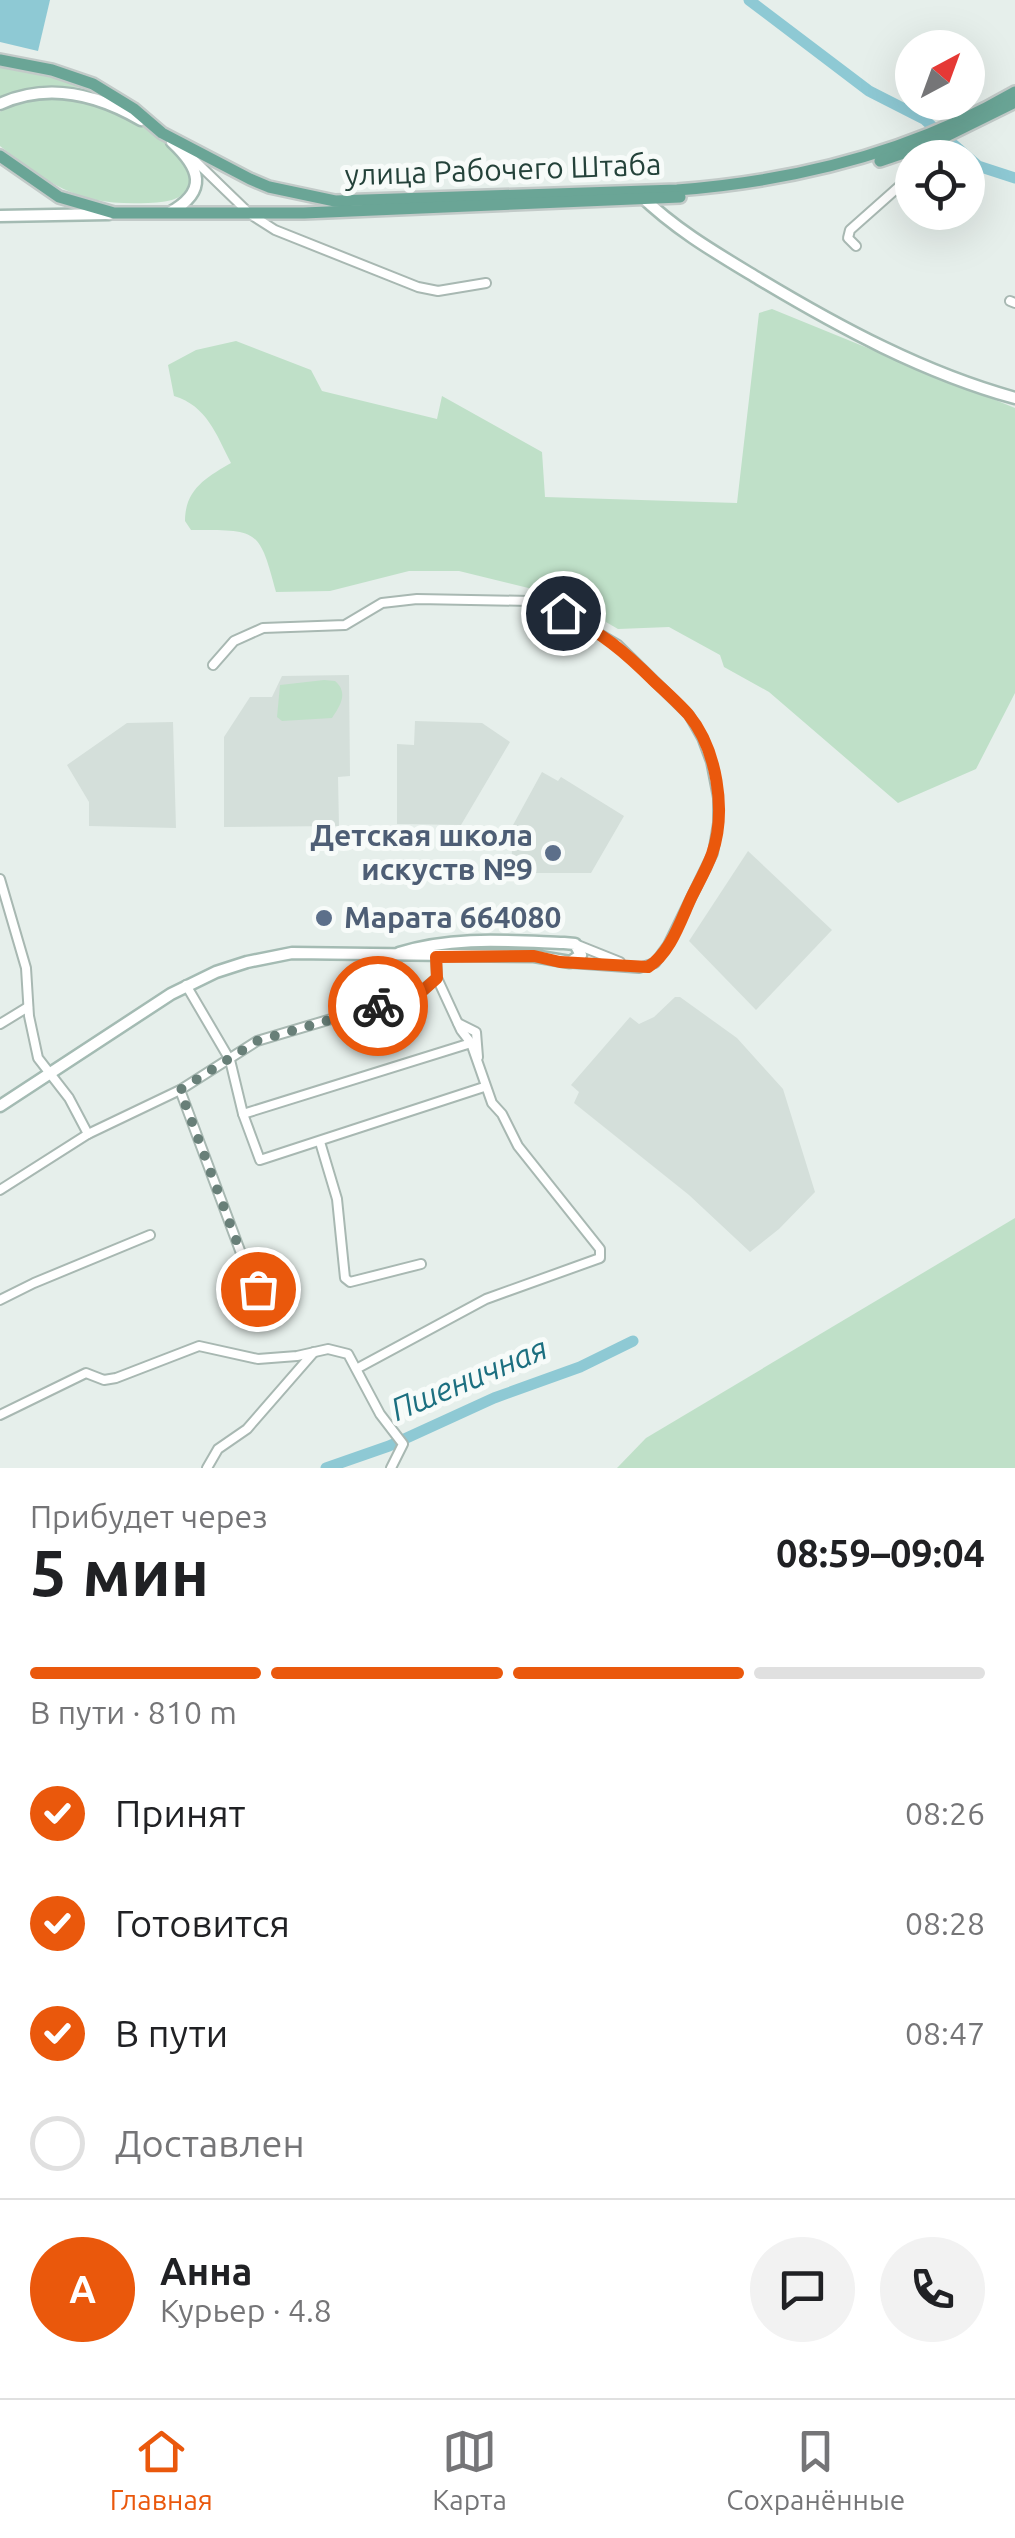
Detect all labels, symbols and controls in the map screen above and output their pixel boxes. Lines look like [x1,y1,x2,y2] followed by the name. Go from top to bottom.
[895,30,985,120] north arrow
[895,30,985,230] map controls
[895,140,985,230] button: locate
[344,146,662,192] street label: улица Рабочего Штаба
[521,571,606,656] pin
[536,586,591,641] icon: home
[310,818,533,886] place label: Детская школа искуств №9
[542,842,564,864] marker: Детская школа искуств №9
[344,900,561,934] place label: Марата 664080
[313,907,335,929] marker: Марата 664080
[328,956,428,1056] courier
[351,979,406,1034] icon: bike
[216,1247,301,1332] pin
[231,1262,286,1317] icon: bag
[385,1329,552,1427] water label: Пшеничная
[30,1498,268,1534] text: Прибудет через
[776,1532,985,1574] text: 08:59–09:04
[30,1535,209,1608] text: 5 мин
[30,1694,237,1730] text: В пути · 810 m
[30,1786,85,1841] icon: check
[115,1792,245,1834] text: Принят
[905,1795,985,1831] text: 08:26
[30,1896,85,1951] icon: check
[115,1902,290,1944] text: Готовится
[905,1905,985,1941] text: 08:28
[30,2006,85,2061] icon: check
[115,2012,228,2054] text: В пути
[905,2015,985,2051] text: 08:47
[115,2122,305,2164] text: Доставлен
[750,2237,855,2342] button: chat
[880,2237,985,2342] button: phone
[160,2250,252,2292] text: Анна
[69,2268,96,2310] text: А
[160,2292,332,2328] text: Курьер · 4.8
[110,2424,213,2515] tab: Главная
[432,2424,507,2515] tab: Карта
[726,2424,905,2515] tab: Сохранённые

